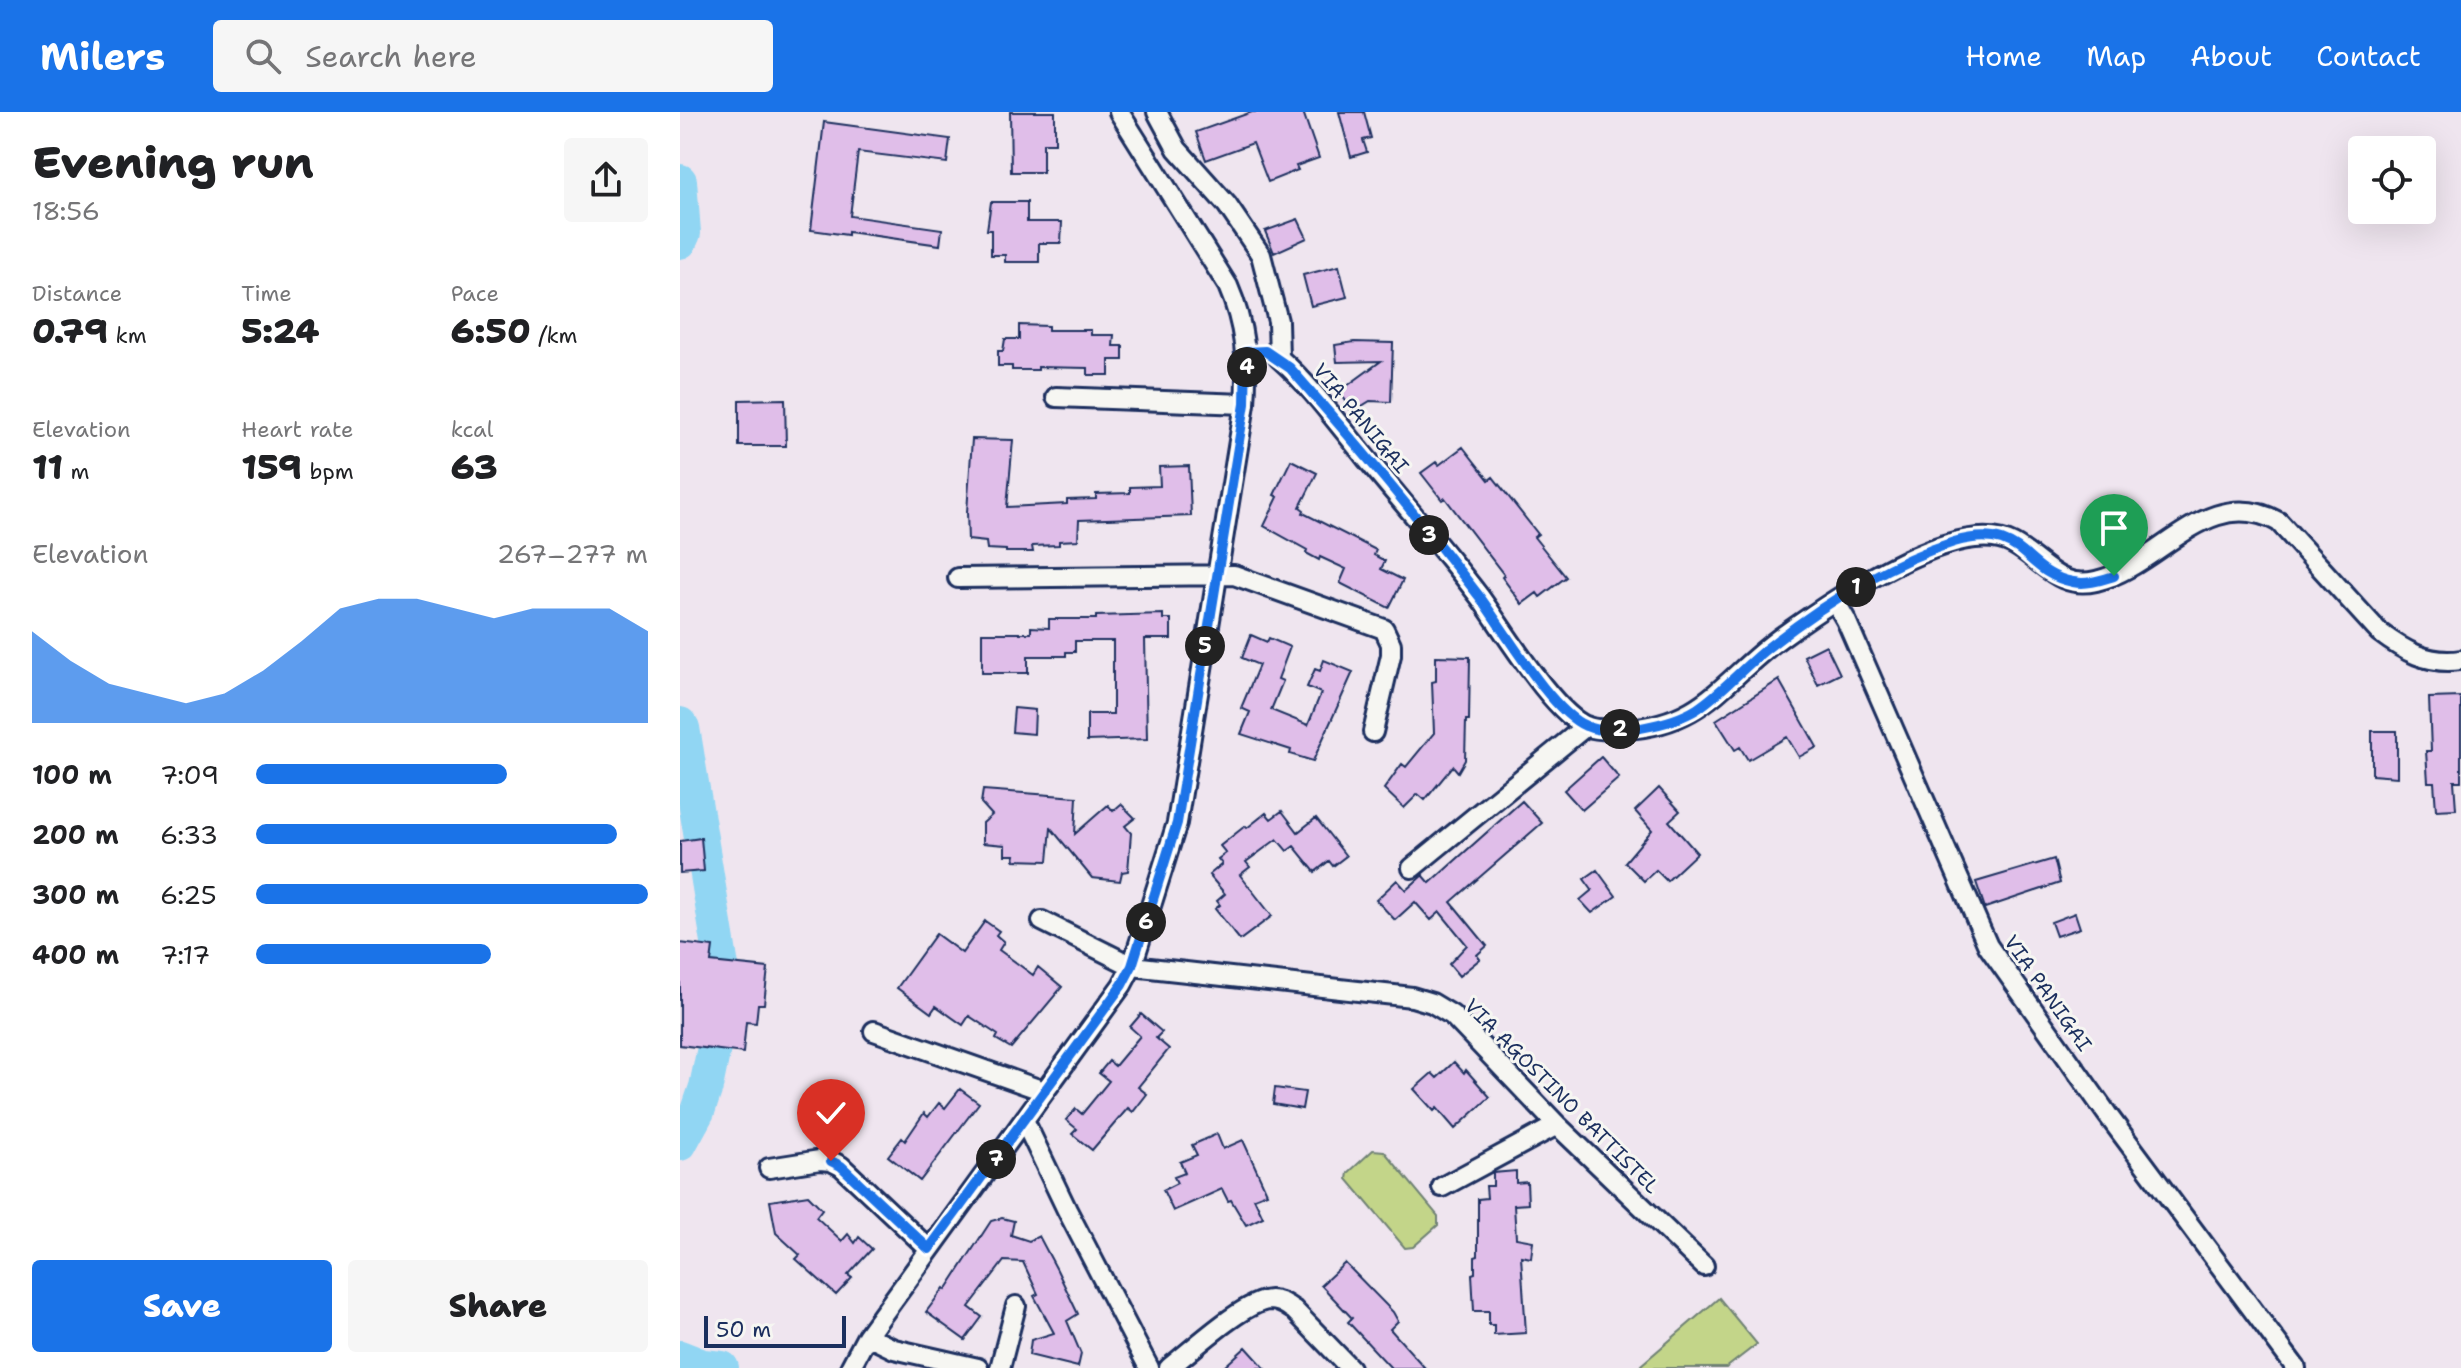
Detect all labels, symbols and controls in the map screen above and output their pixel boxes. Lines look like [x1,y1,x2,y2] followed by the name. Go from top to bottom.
[213,20,773,92] search box
[40,31,165,82] text: Milers
[241,34,285,78] icon: search
[305,36,477,77] text: Search here
[1965,37,2042,75] text: Home
[2086,37,2146,75] text: Map
[2190,37,2272,75] text: About
[2316,37,2421,75] text: Contact
[32,133,314,192] text: Evening run
[2348,136,2436,224] map controls
[2348,136,2436,224] button: locate
[564,138,648,222] button: share
[32,193,100,228] text: 18:56
[32,279,122,308] text: Distance
[241,279,292,308] text: Time
[451,279,499,308] text: Pace
[32,308,108,354] text: 0.79
[241,308,319,354] text: 5:24
[451,308,531,354] text: 6:50
[108,321,147,350] text: km
[531,321,578,350] text: /km
[1227,347,1267,387] pin: 4
[1239,352,1255,381] text: 4
[1307,358,1415,478] street label: VIA PANIGAI
[32,415,130,444] text: Elevation
[241,415,353,444] text: Heart rate
[451,415,493,444] text: kcal
[32,444,63,490] text: 11
[241,444,302,490] text: 159
[451,444,498,490] text: 63
[63,457,89,486] text: m
[302,457,354,486] text: bpm
[2080,494,2148,576] pin
[2092,506,2136,550] icon: arrive
[1409,515,1449,555] pin: 3
[1421,520,1437,549] text: 3
[32,536,148,571] text: Elevation
[497,536,648,571] text: 267–277 m
[1836,567,1876,607] pin: 1
[1851,572,1861,601] text: 1
[1185,626,1225,666] pin: 5
[1198,631,1212,660] text: 5
[1600,709,1640,749] pin: 2
[1612,714,1628,743] text: 2
[32,757,112,792] text: 100 m
[160,757,219,792] text: 7:09
[32,817,119,852] text: 200 m
[160,817,218,852] text: 6:33
[32,877,119,912] text: 300 m
[160,877,217,912] text: 6:25
[1126,902,1166,942] pin: 6
[1138,907,1154,936] text: 6
[1998,930,2098,1056] street label: VIA PANIGAI
[32,937,119,972] text: 400 m
[160,937,210,972] text: 7:17
[1459,993,1665,1199] street label: VIA AGOSTINO BATTISTEL
[797,1079,865,1161] pin
[809,1091,853,1135] icon: check
[976,1139,1016,1179] pin: 7
[988,1144,1004,1173] text: 7
[32,1260,332,1352] button: Save
[348,1260,648,1352] button: Share
[704,1312,846,1348] scale bar
[716,1315,771,1344] text: 50 m

